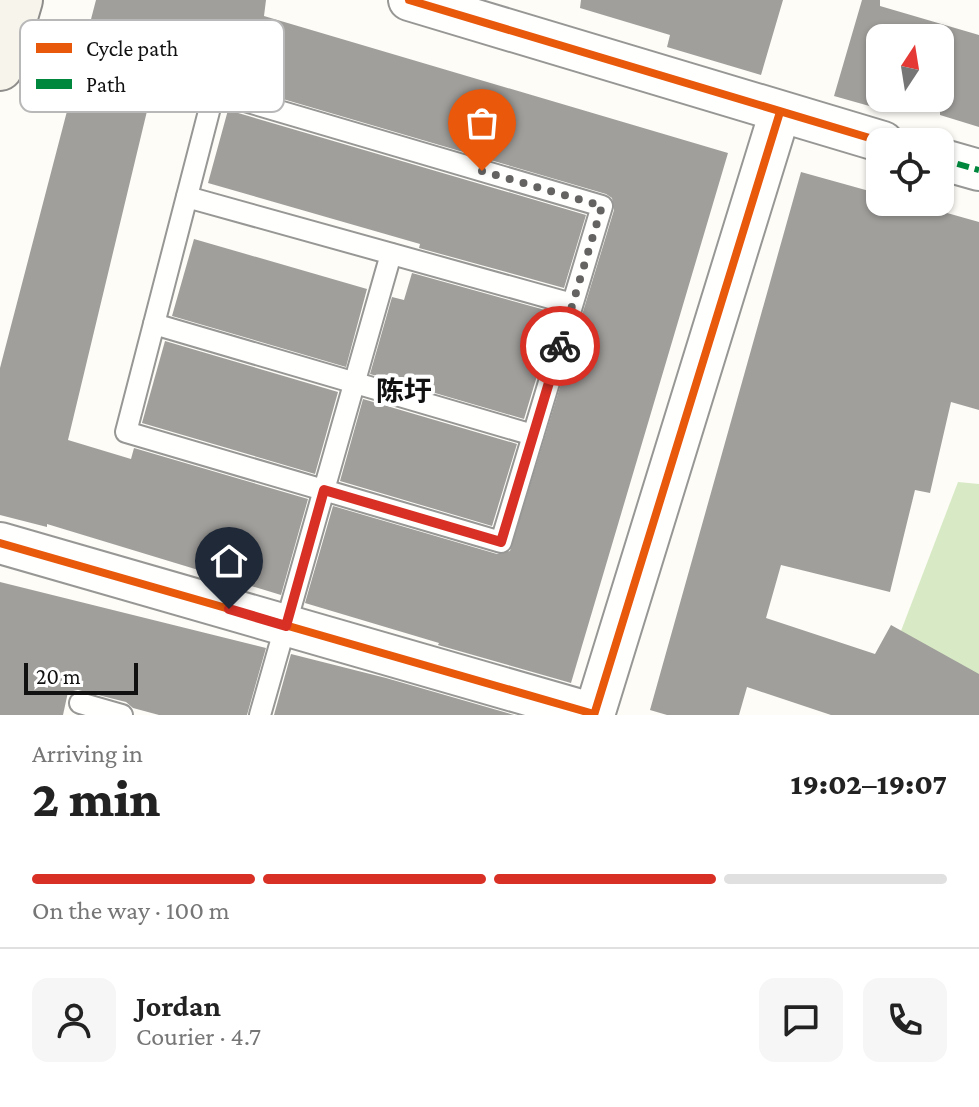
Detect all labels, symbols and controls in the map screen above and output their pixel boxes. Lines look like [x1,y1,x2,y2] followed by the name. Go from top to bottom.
[20,20,284,112] legend
[866,24,954,112] north arrow
[866,24,954,216] map controls
[86,36,178,61] text: Cycle path
[86,72,126,97] text: Path
[448,89,516,171] pin
[460,101,504,145] icon: bag
[866,128,954,216] button: locate
[520,306,600,386] courier
[538,324,582,368] icon: bike
[376,376,432,407] district label: 陈圩
[195,527,263,609] pin
[207,539,251,583] icon: home
[24,659,138,695] scale bar
[36,664,81,689] text: 20 m
[32,739,143,768] text: Arriving in
[791,767,947,800] text: 19:02–19:07
[32,769,160,827] text: 2 min
[32,896,230,925] text: On the way · 100 m
[32,978,116,1062] button: person
[759,978,843,1062] button: chat
[863,978,947,1062] button: phone
[136,989,221,1022] text: Jordan
[136,1022,261,1051] text: Courier · 4.7

